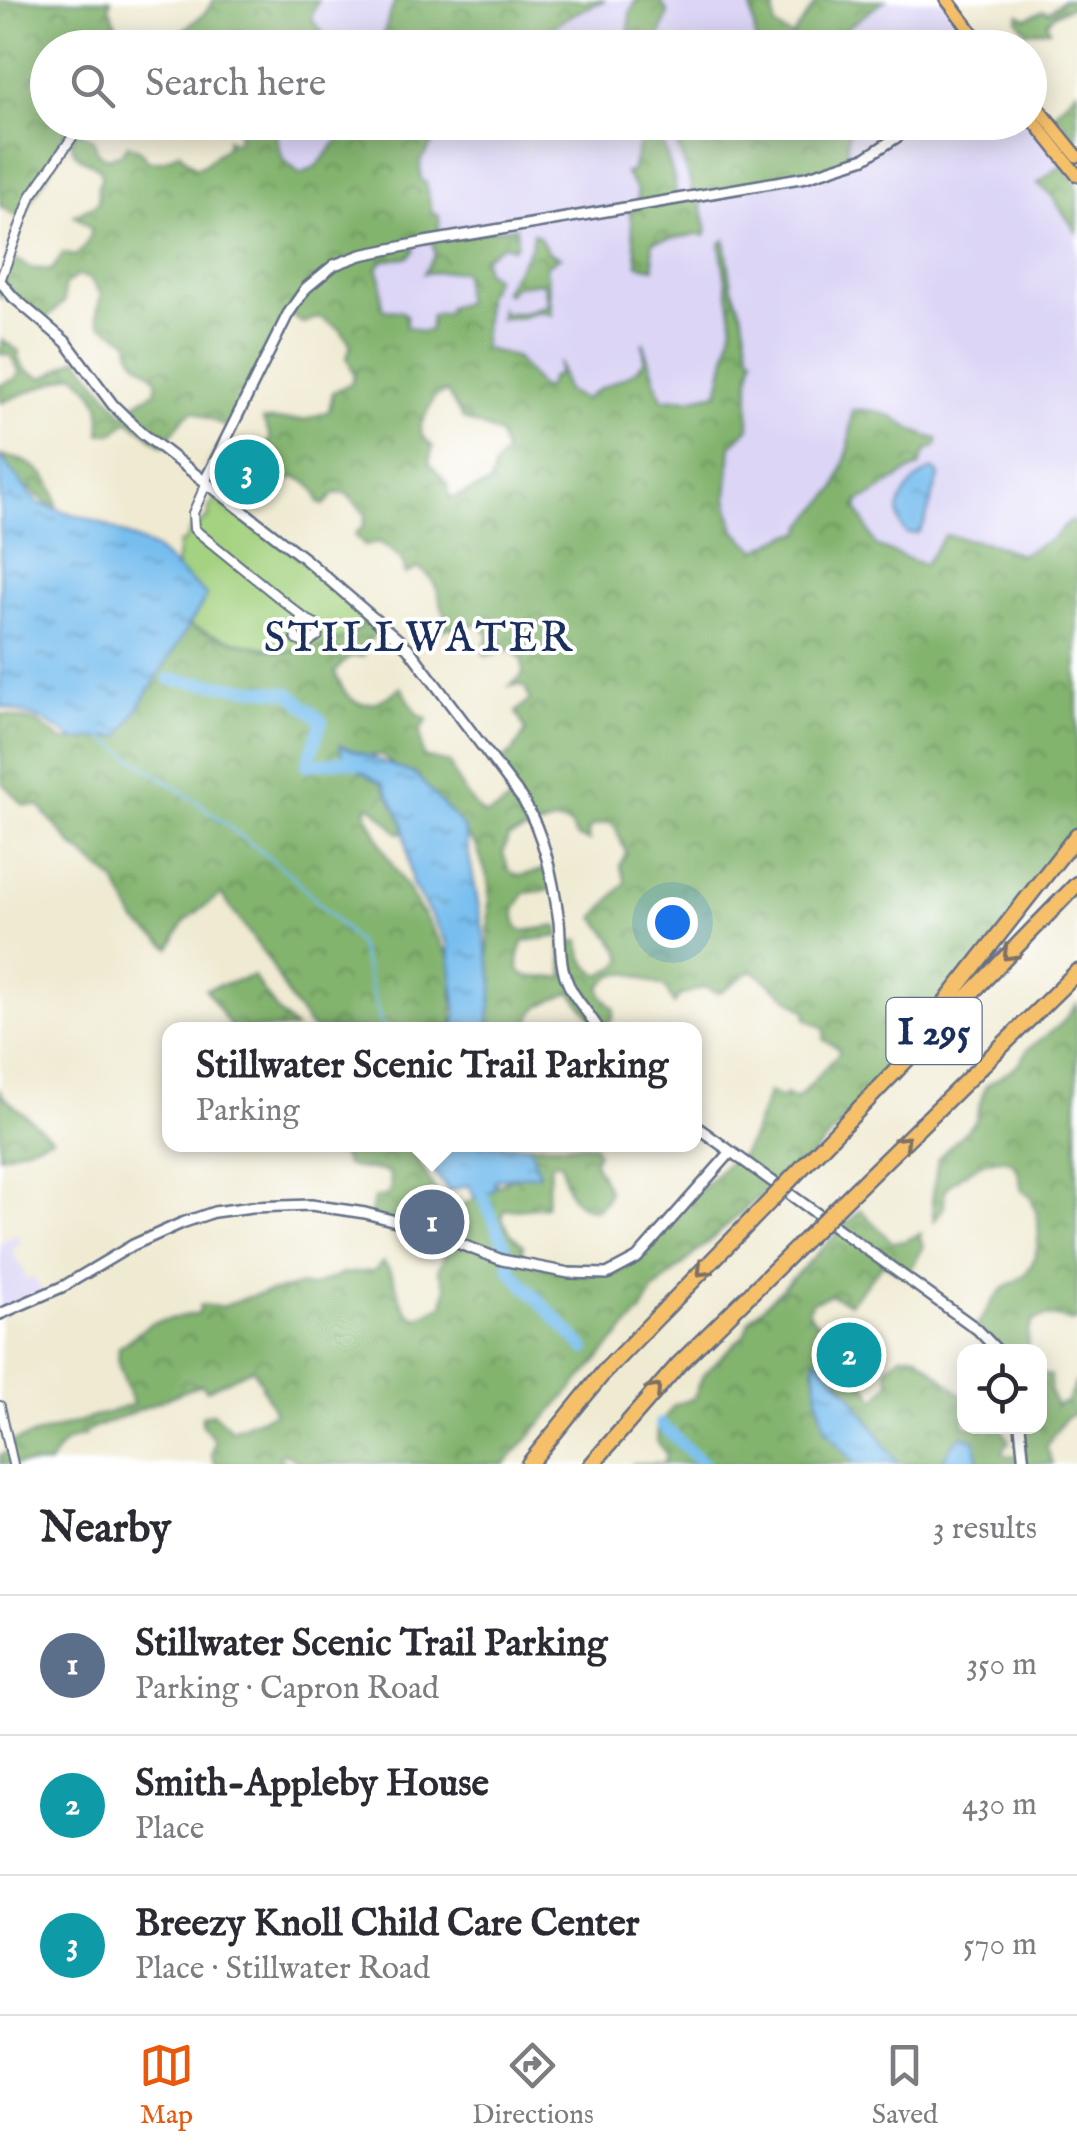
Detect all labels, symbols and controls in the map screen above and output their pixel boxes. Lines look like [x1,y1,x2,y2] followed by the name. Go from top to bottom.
[30,30,1047,140] search box
[65,58,120,113] icon: search
[145,61,326,109] text: Search here
[214,434,280,510] pin: 3
[264,613,574,666] district label: STILLWATER
[647,897,698,948] your location
[1003,942,1021,961] one-way arrow
[886,998,982,1064] road number: I 295
[162,1022,702,1152] popup
[196,1043,668,1091] text: Stillwater Scenic Trail Parking
[196,1091,300,1132] text: Parking
[892,1136,910,1154] one-way arrow
[400,1184,464,1260] pin: 1
[697,1258,715,1276] one-way arrow
[816,1318,882,1392] pin: 2
[957,1344,1047,1434] map controls
[957,1344,1047,1434] button: locate
[643,1383,661,1401] one-way arrow
[40,1503,171,1556] text: Nearby
[933,1509,1037,1550] text: 3 results
[135,1621,607,1669] text: Stillwater Scenic Trail Parking
[67,1645,78,1686] text: 1
[966,1645,1037,1686] text: 350 m
[135,1669,439,1710] text: Parking · Capron Road
[135,1761,489,1809] text: Smith-Appleby House
[65,1785,80,1826] text: 2
[962,1785,1037,1826] text: 430 m
[135,1809,205,1850] text: Place
[135,1901,640,1949] text: Breezy Knoll Child Care Center
[67,1925,78,1966] text: 3
[963,1925,1037,1966] text: 570 m
[135,1949,430,1990] text: Place · Stillwater Road
[139,2038,194,2133] tab: Map
[472,2038,594,2133] tab: Directions
[872,2038,938,2133] tab: Saved

